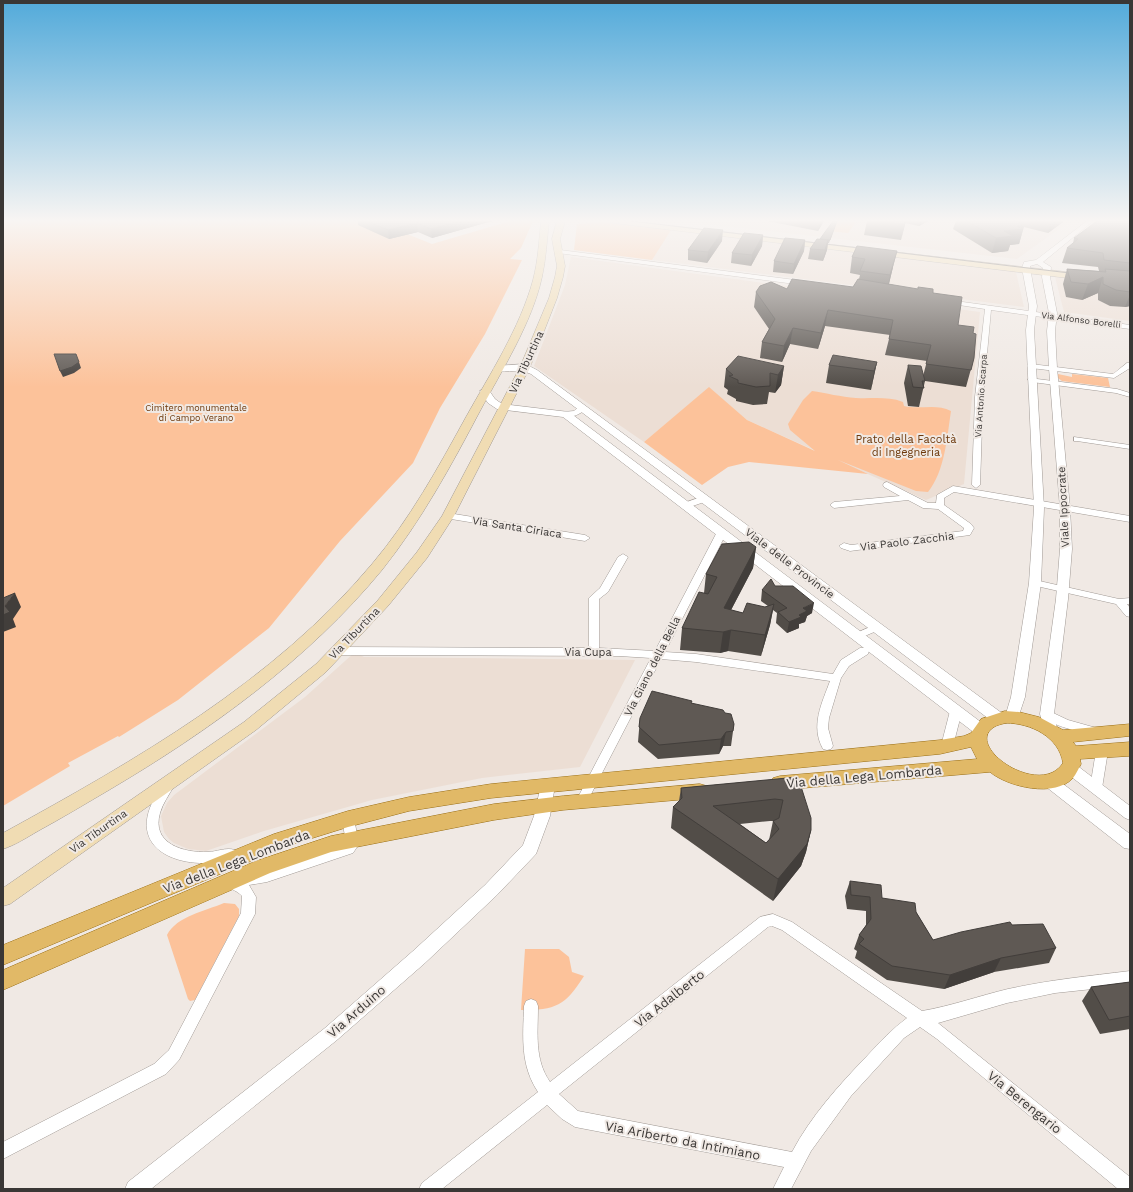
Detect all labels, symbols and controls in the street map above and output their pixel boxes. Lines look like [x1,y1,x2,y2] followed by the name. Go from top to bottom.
[1041,310,1121,330] street label: Via Alfonso Borelli
[506,329,547,395] street label: Via Tiburtina
[973,354,989,438] street label: Via Antonio Scarpa
[145,403,247,423] park label: Cimitero monumentale di Campo Verano
[856,433,956,459] park label: Prato della Facoltà di Ingegneria
[1055,466,1072,548] street label: Viale Ippocrate
[471,514,563,541] street label: Via Santa Ciriaca
[743,526,837,601] street label: Viale delle Provincie
[859,529,955,554] street label: Via Paolo Zacchia
[326,605,382,662] street label: Via Tiburtina
[622,614,683,718] street label: Via Giano della Bella
[564,646,612,659] street label: Via Cupa
[786,762,943,791] street label: Via della Lega Lombarda
[67,807,130,856] street label: Via Tiburtina
[161,826,312,896] street label: Via della Lega Lombarda
[631,966,707,1030] street label: Via Adalberto
[324,982,389,1041] street label: Via Arduino
[985,1068,1065,1137] street label: Via Berengario
[604,1118,762,1163] street label: Via Ariberto da Intimiano

